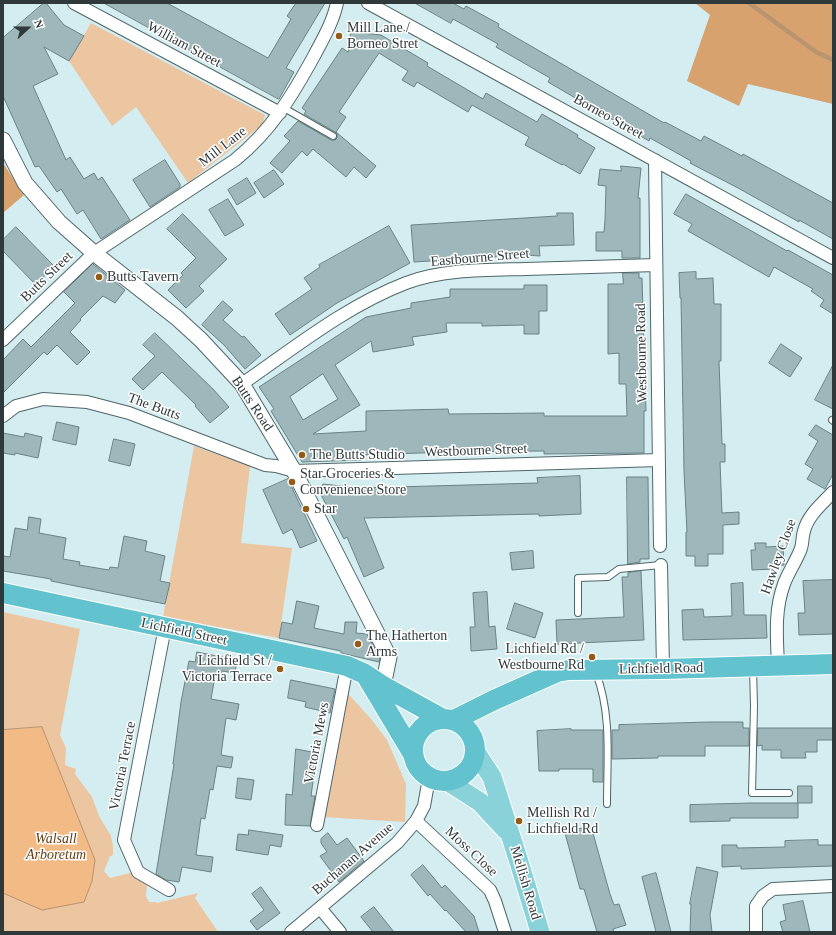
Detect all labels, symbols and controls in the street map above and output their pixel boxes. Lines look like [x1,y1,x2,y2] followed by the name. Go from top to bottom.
[8,8,48,48] north arrow
[32,18,46,30] text: N
[144,18,224,72] street label: William Street
[347,20,418,52] place label: Mill Lane / Borneo Stret
[334,31,344,41] marker: Mill Lane / Borneo Stret
[570,91,646,143] street label: Borneo Street
[196,123,250,171] street label: Mill Lane
[430,245,530,271] street label: Eastbourne Street
[18,248,76,306] street label: Butts Street
[107,269,179,285] place label: Butts Tavern
[94,272,104,282] marker: Butts Tavern
[633,303,651,403] street label: Westbourne Road
[228,373,276,435] street label: Butts Road
[125,390,183,424] street label: The Butts
[424,441,528,461] street label: Westbourne Street
[310,447,405,463] place label: The Butts Studio
[297,450,307,460] marker: The Butts Studio
[300,466,406,498] place label: Star Groceries & Convenience Store
[287,477,297,487] marker: Star Groceries & Convenience Store
[314,501,337,517] place label: Star
[301,504,311,514] marker: Star
[758,517,800,597] street label: Hawley Close
[139,615,229,649] street label: Lichfield Street
[366,628,447,660] place label: The Hatherton Arms
[353,639,363,649] marker: The Hatherton Arms
[498,641,584,674] place label: Lichfield Rd / Westbourne Rd
[587,652,597,662] marker: Lichfield Rd / Westbourne Rd
[182,653,272,686] place label: Lichfield St / Victoria Terrace
[619,660,703,678] street label: Lichfield Road
[275,664,285,674] marker: Lichfield St / Victoria Terrace
[301,701,333,785] street label: Victoria Mews
[106,720,140,812] street label: Victoria Terrace
[527,805,598,838] place label: Mellish Rd / Lichfield Rd
[514,816,524,826] marker: Mellish Rd / Lichfield Rd
[309,819,397,899] street label: Buchanan Avenue
[441,823,501,881] street label: Moss Close
[26,831,86,864] park label: Walsall Arboretum
[506,844,544,922] street label: Mellish Road

